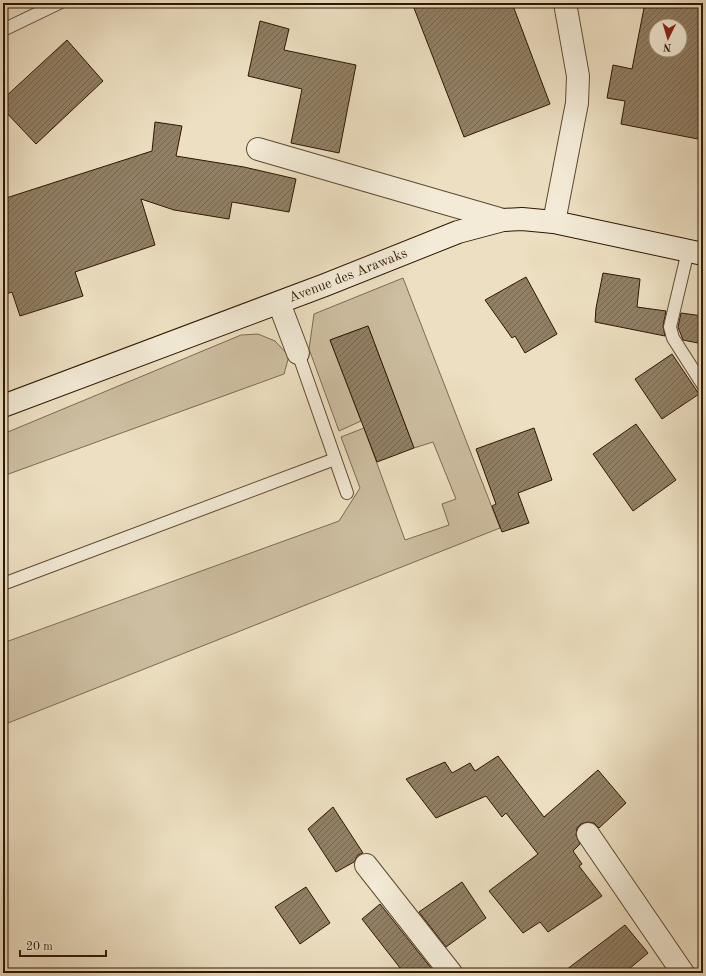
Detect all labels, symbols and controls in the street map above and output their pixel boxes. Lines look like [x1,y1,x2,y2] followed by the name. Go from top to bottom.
[648,18,688,58] north arrow
[662,41,672,52] text: N
[287,246,409,305] street label: Avenue des Arawaks
[20,932,106,958] scale bar
[26,941,53,953] text: 20 m

